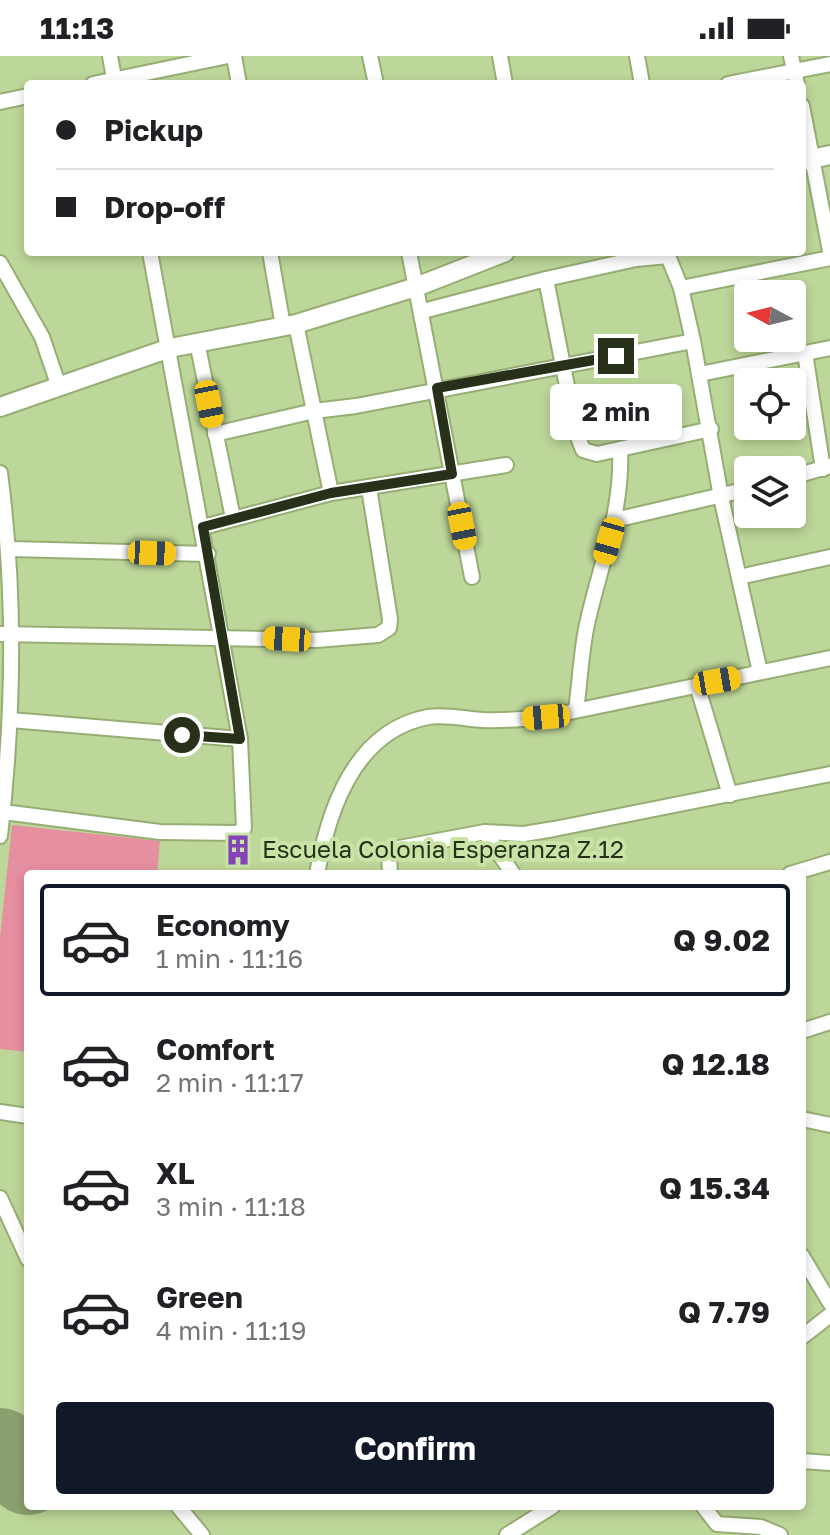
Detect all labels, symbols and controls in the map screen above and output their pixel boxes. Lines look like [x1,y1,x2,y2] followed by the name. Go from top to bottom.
[40,10,114,46] text: 11:13
[104,112,203,148] text: Pickup
[104,189,225,225] text: Drop-off
[734,280,806,352] north arrow
[734,280,806,528] map controls
[598,338,634,374] route end
[734,368,806,440] button: locate
[193,378,225,430] car
[550,384,682,440] callout: 2 min
[582,396,650,427] text: 2 min
[734,456,806,528] button: layers
[446,500,478,552] car
[591,515,627,567] car
[128,540,176,566] car
[262,626,312,652] car
[691,665,743,697] car
[521,703,571,731] car
[164,717,200,753] route start
[221,833,255,867] building icon: Escuela Colonia Esperanza Z.12
[262,834,624,863] place label: Escuela Colonia Esperanza Z.12
[60,904,132,976] icon: car
[156,907,290,943] text: Economy
[673,922,770,958] text: Q 9.02
[156,943,303,974] text: 1 min · 11:16
[60,1028,132,1100] icon: car
[156,1031,275,1067] text: Comfort
[661,1046,770,1082] text: Q 12.18
[156,1067,304,1098] text: 2 min · 11:17
[60,1152,132,1224] icon: car
[156,1155,195,1191] text: XL
[659,1170,770,1206] text: Q 15.34
[156,1191,306,1222] text: 3 min · 11:18
[60,1276,132,1348] icon: car
[156,1279,243,1315] text: Green
[678,1294,770,1330] text: Q 7.79
[156,1315,307,1346] text: 4 min · 11:19
[56,1402,774,1494] button: Confirm

